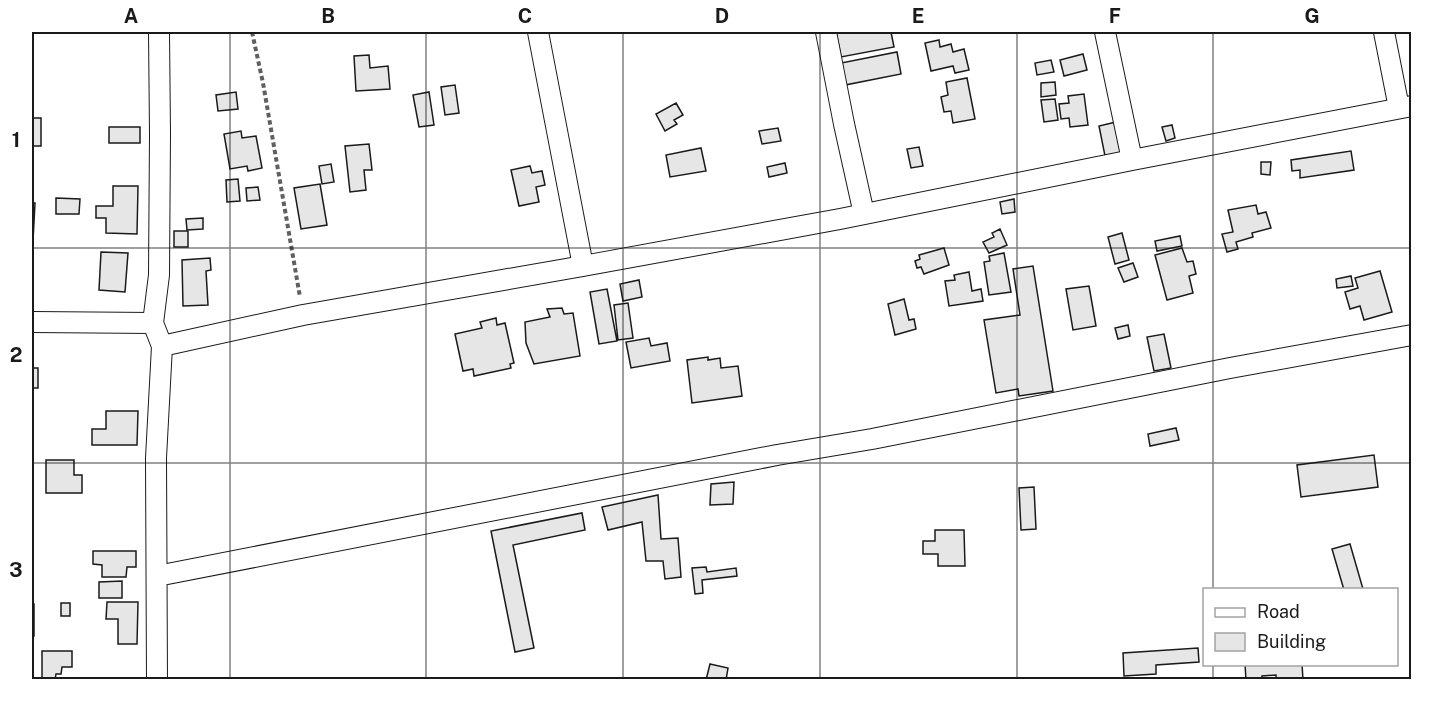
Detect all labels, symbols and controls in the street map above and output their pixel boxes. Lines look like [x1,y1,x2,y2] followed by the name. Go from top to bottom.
[124,4,138,28] text: A
[321,4,335,28] text: B
[518,4,532,28] text: C
[715,4,729,28] text: D
[912,4,924,28] text: E
[1109,4,1121,28] text: F
[1304,4,1320,28] text: G
[12,128,20,152] text: 1
[10,343,22,367] text: 2
[9,558,23,582] text: 3
[1203,588,1398,666] legend
[1257,601,1300,622] text: Road
[1257,631,1326,652] text: Building

